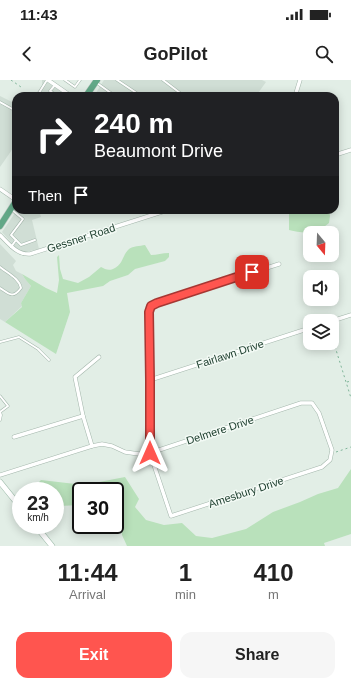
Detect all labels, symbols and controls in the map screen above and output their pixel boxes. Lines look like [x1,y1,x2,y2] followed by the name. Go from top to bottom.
[20,6,58,23] text: 11:43
[16,43,38,65] icon: back
[313,43,335,65] icon: search
[144,44,208,64] text: GoPilot
[28,108,80,160] icon: right
[94,108,173,139] text: 240 m
[94,141,223,161] text: Beaumont Drive
[70,184,92,206] icon: arrive
[28,187,62,204] text: Then
[45,221,117,255] street label: Gessner Road
[303,226,339,262] north arrow
[303,226,339,350] map controls
[235,255,269,289] pin
[241,261,263,283] icon: arrive
[303,270,339,306] button: sound
[303,314,339,350] button: layers
[195,337,265,371] street label: Fairlawn Drive
[185,413,255,447] street label: Delmere Drive
[129,432,171,474] position arrow
[207,474,285,510] street label: Amesbury Drive
[72,482,124,534] speed limit sign: 30
[27,492,49,514] text: 23
[27,512,49,523] text: km/h
[57,559,118,586] text: 11:44
[179,559,192,586] text: 1
[253,559,294,586] text: 410
[69,587,106,602] text: Arrival
[175,587,196,602] text: min
[268,587,279,602] text: m
[16,632,172,678] button: Exit
[180,632,335,678] button: Share

